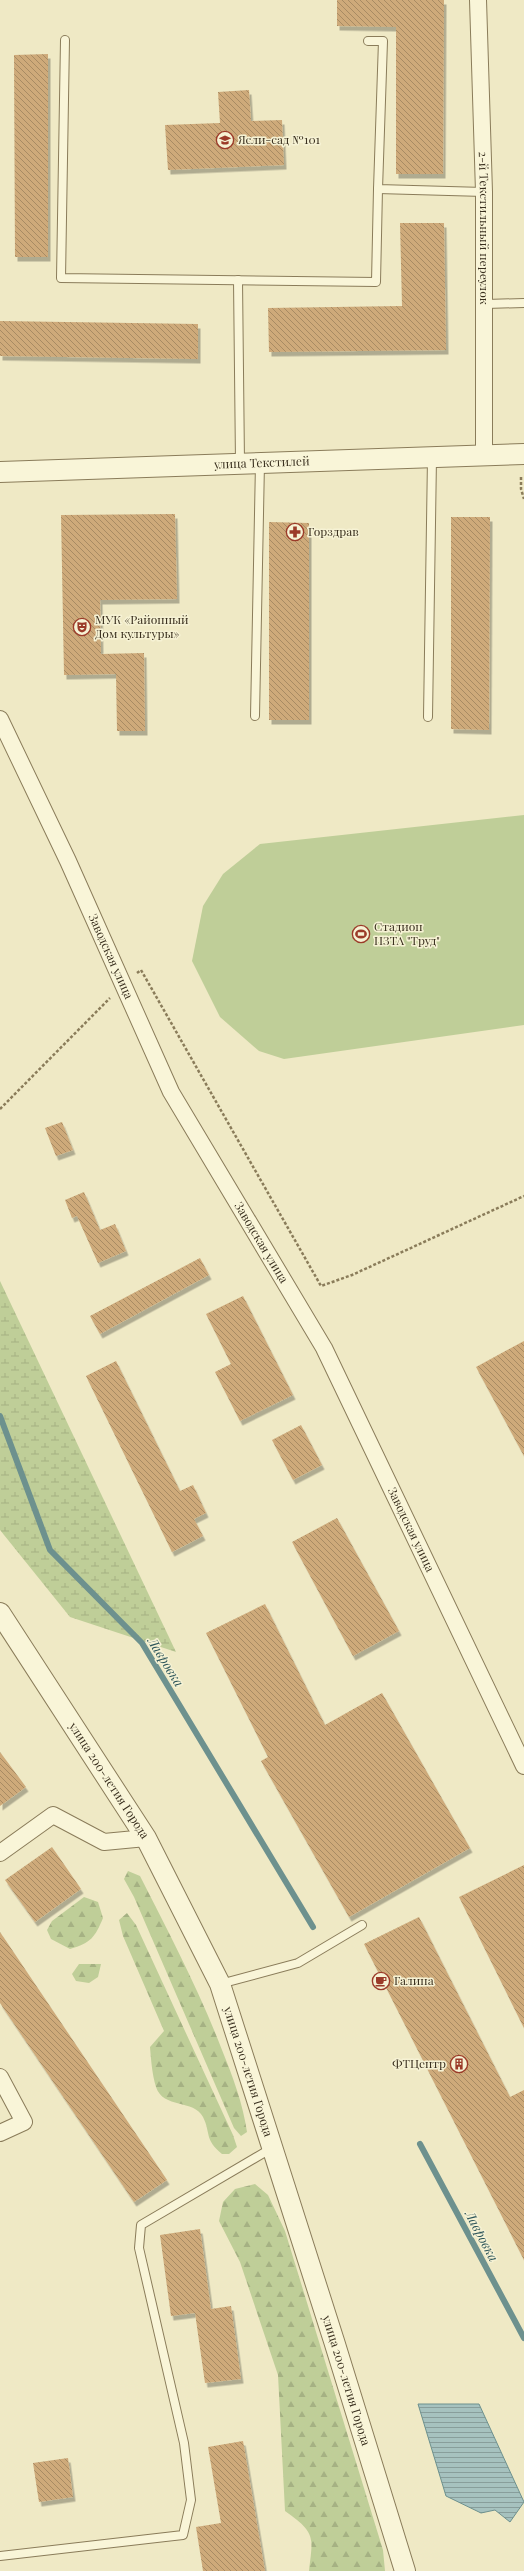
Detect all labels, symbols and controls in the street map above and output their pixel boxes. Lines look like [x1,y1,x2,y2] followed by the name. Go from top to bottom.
[215,130,235,150] school or university icon: Ясли-сад №101
[237,131,321,147] place label: Ясли-сад №101
[476,151,493,305] street label: 2-й Текстильный переулок
[213,452,310,472] street label: улица Текстилей
[285,522,305,542] pharmacy icon: Горздрав
[308,523,359,539] place label: Горздрав
[95,611,189,641] place label: МУК «Районный Дом культуры»
[72,617,92,637] theatre icon: МУК «Районный Дом культуры»
[85,911,138,1001] street label: Заводская улица
[374,918,440,948] place label: Стадион НЗТА "Труд"
[351,924,371,944] sports icon: Стадион НЗТА "Труд"
[232,1199,292,1286] street label: Заводская улица
[385,1484,439,1574] street label: Заводская улица
[144,1633,188,1690] water label: Лавровка
[66,1718,153,1841] street label: улица 200-летия Города
[371,1971,391,1991] cafe icon: Галина
[394,1972,434,1988] place label: Галина
[220,2003,277,2138] street label: улица 200-летия Города
[449,2054,469,2074] building icon: ФТЦентр
[392,2055,446,2071] place label: ФТЦентр
[462,2207,503,2264] water label: Лавровка
[319,2312,375,2447] street label: улица 200-летия Города

